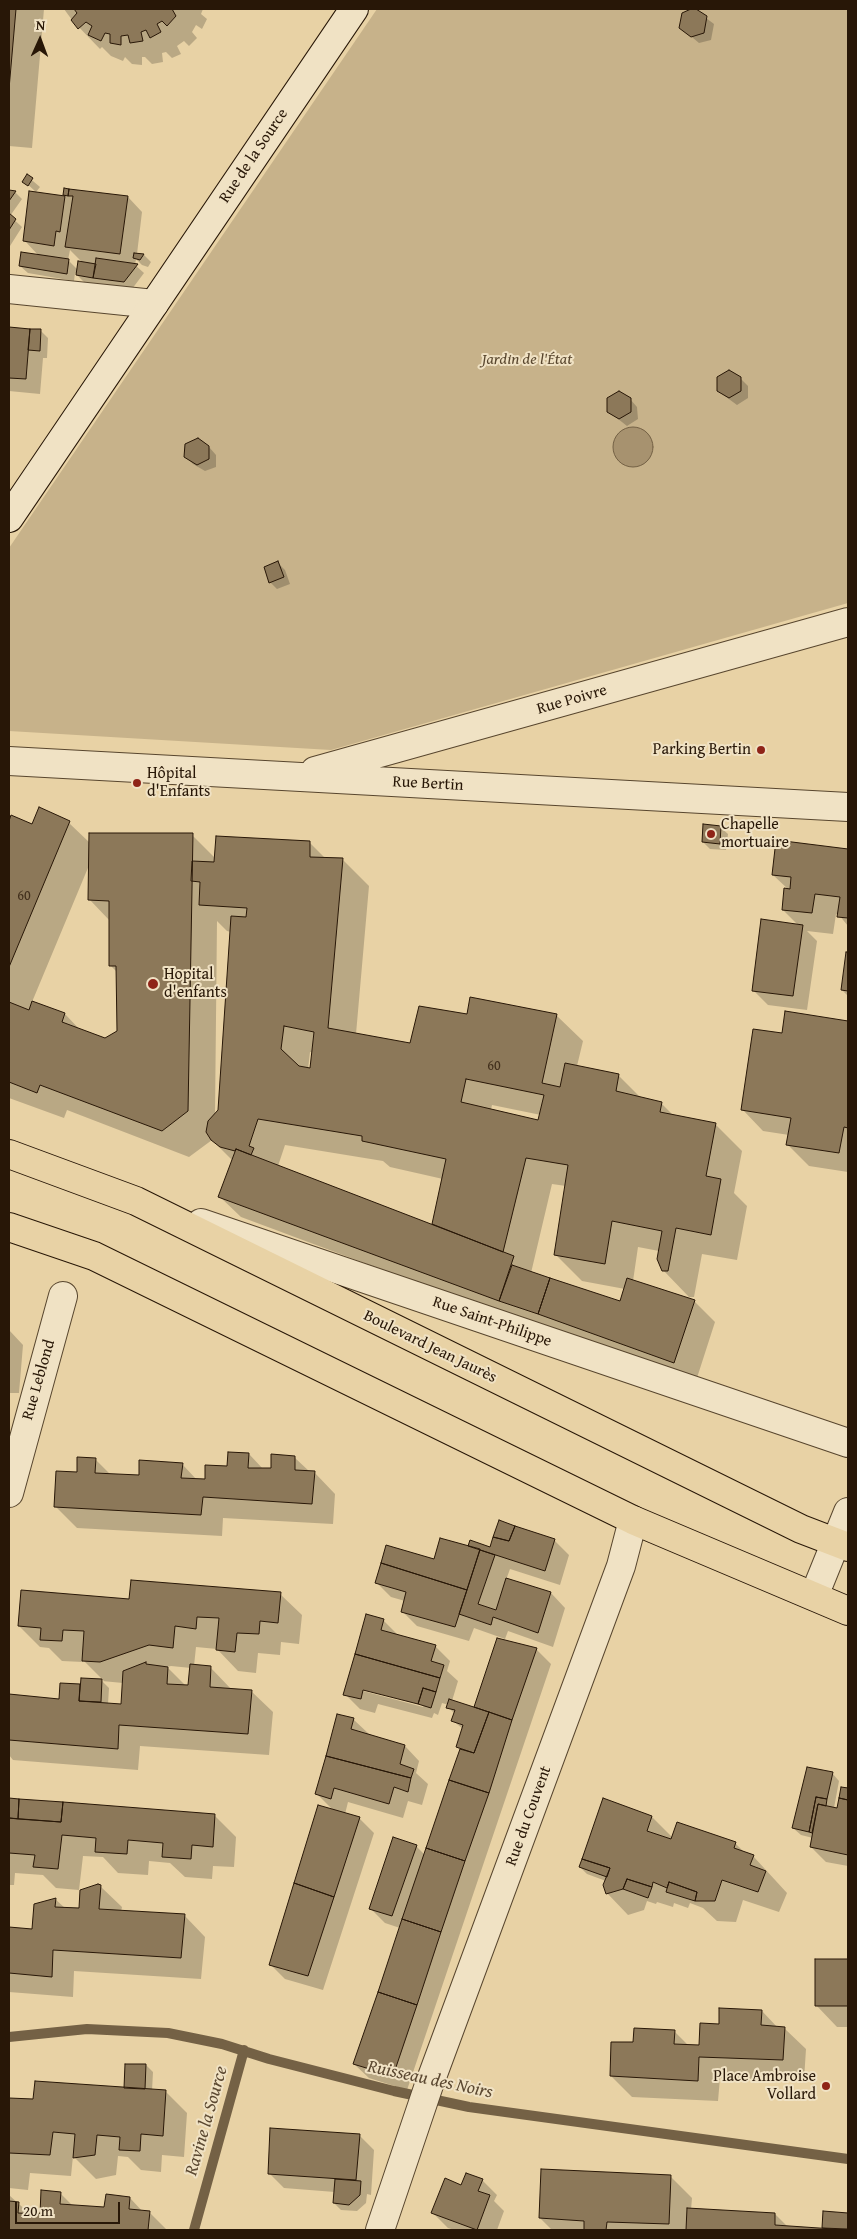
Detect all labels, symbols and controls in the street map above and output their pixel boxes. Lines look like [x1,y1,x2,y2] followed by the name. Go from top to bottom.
[15,15,65,65] north arrow
[35,15,46,35] text: N
[215,105,293,207] street label: Rue de la Source
[482,350,572,370] park label: Jardin de l'État
[535,681,609,719] street label: Rue Poivre
[653,740,751,760] place label: Parking Bertin
[755,744,767,756] marker: Parking Bertin
[147,764,210,802] place label: Hôpital d'Enfants
[392,773,464,795] street label: Rue Bertin
[131,777,143,789] marker: Hôpital d'Enfants
[721,815,789,853] place label: Chapelle mortuaire
[705,828,717,840] marker: Chapelle mortuaire
[17,888,31,904] house number: 60
[164,965,227,1003] place label: Hopital d'enfants
[146,977,160,991] marker: Hopital d'enfants
[487,1058,501,1074] house number: 60
[430,1293,554,1351] street label: Rue Saint-Philippe
[360,1306,500,1388] street label: Boulevard Jean Jaurès
[18,1338,60,1422] street label: Rue Leblond
[502,1763,556,1869] street label: Rue du Couvent
[366,2056,494,2104] water label: Ruisseau des Noirs
[181,2064,233,2178] water label: Ravine la Source
[713,2067,816,2105] place label: Place Ambroise Vollard
[820,2080,832,2092] marker: Place Ambroise Vollard
[18,2192,122,2224] scale bar
[23,2200,53,2221] text: 20 m

